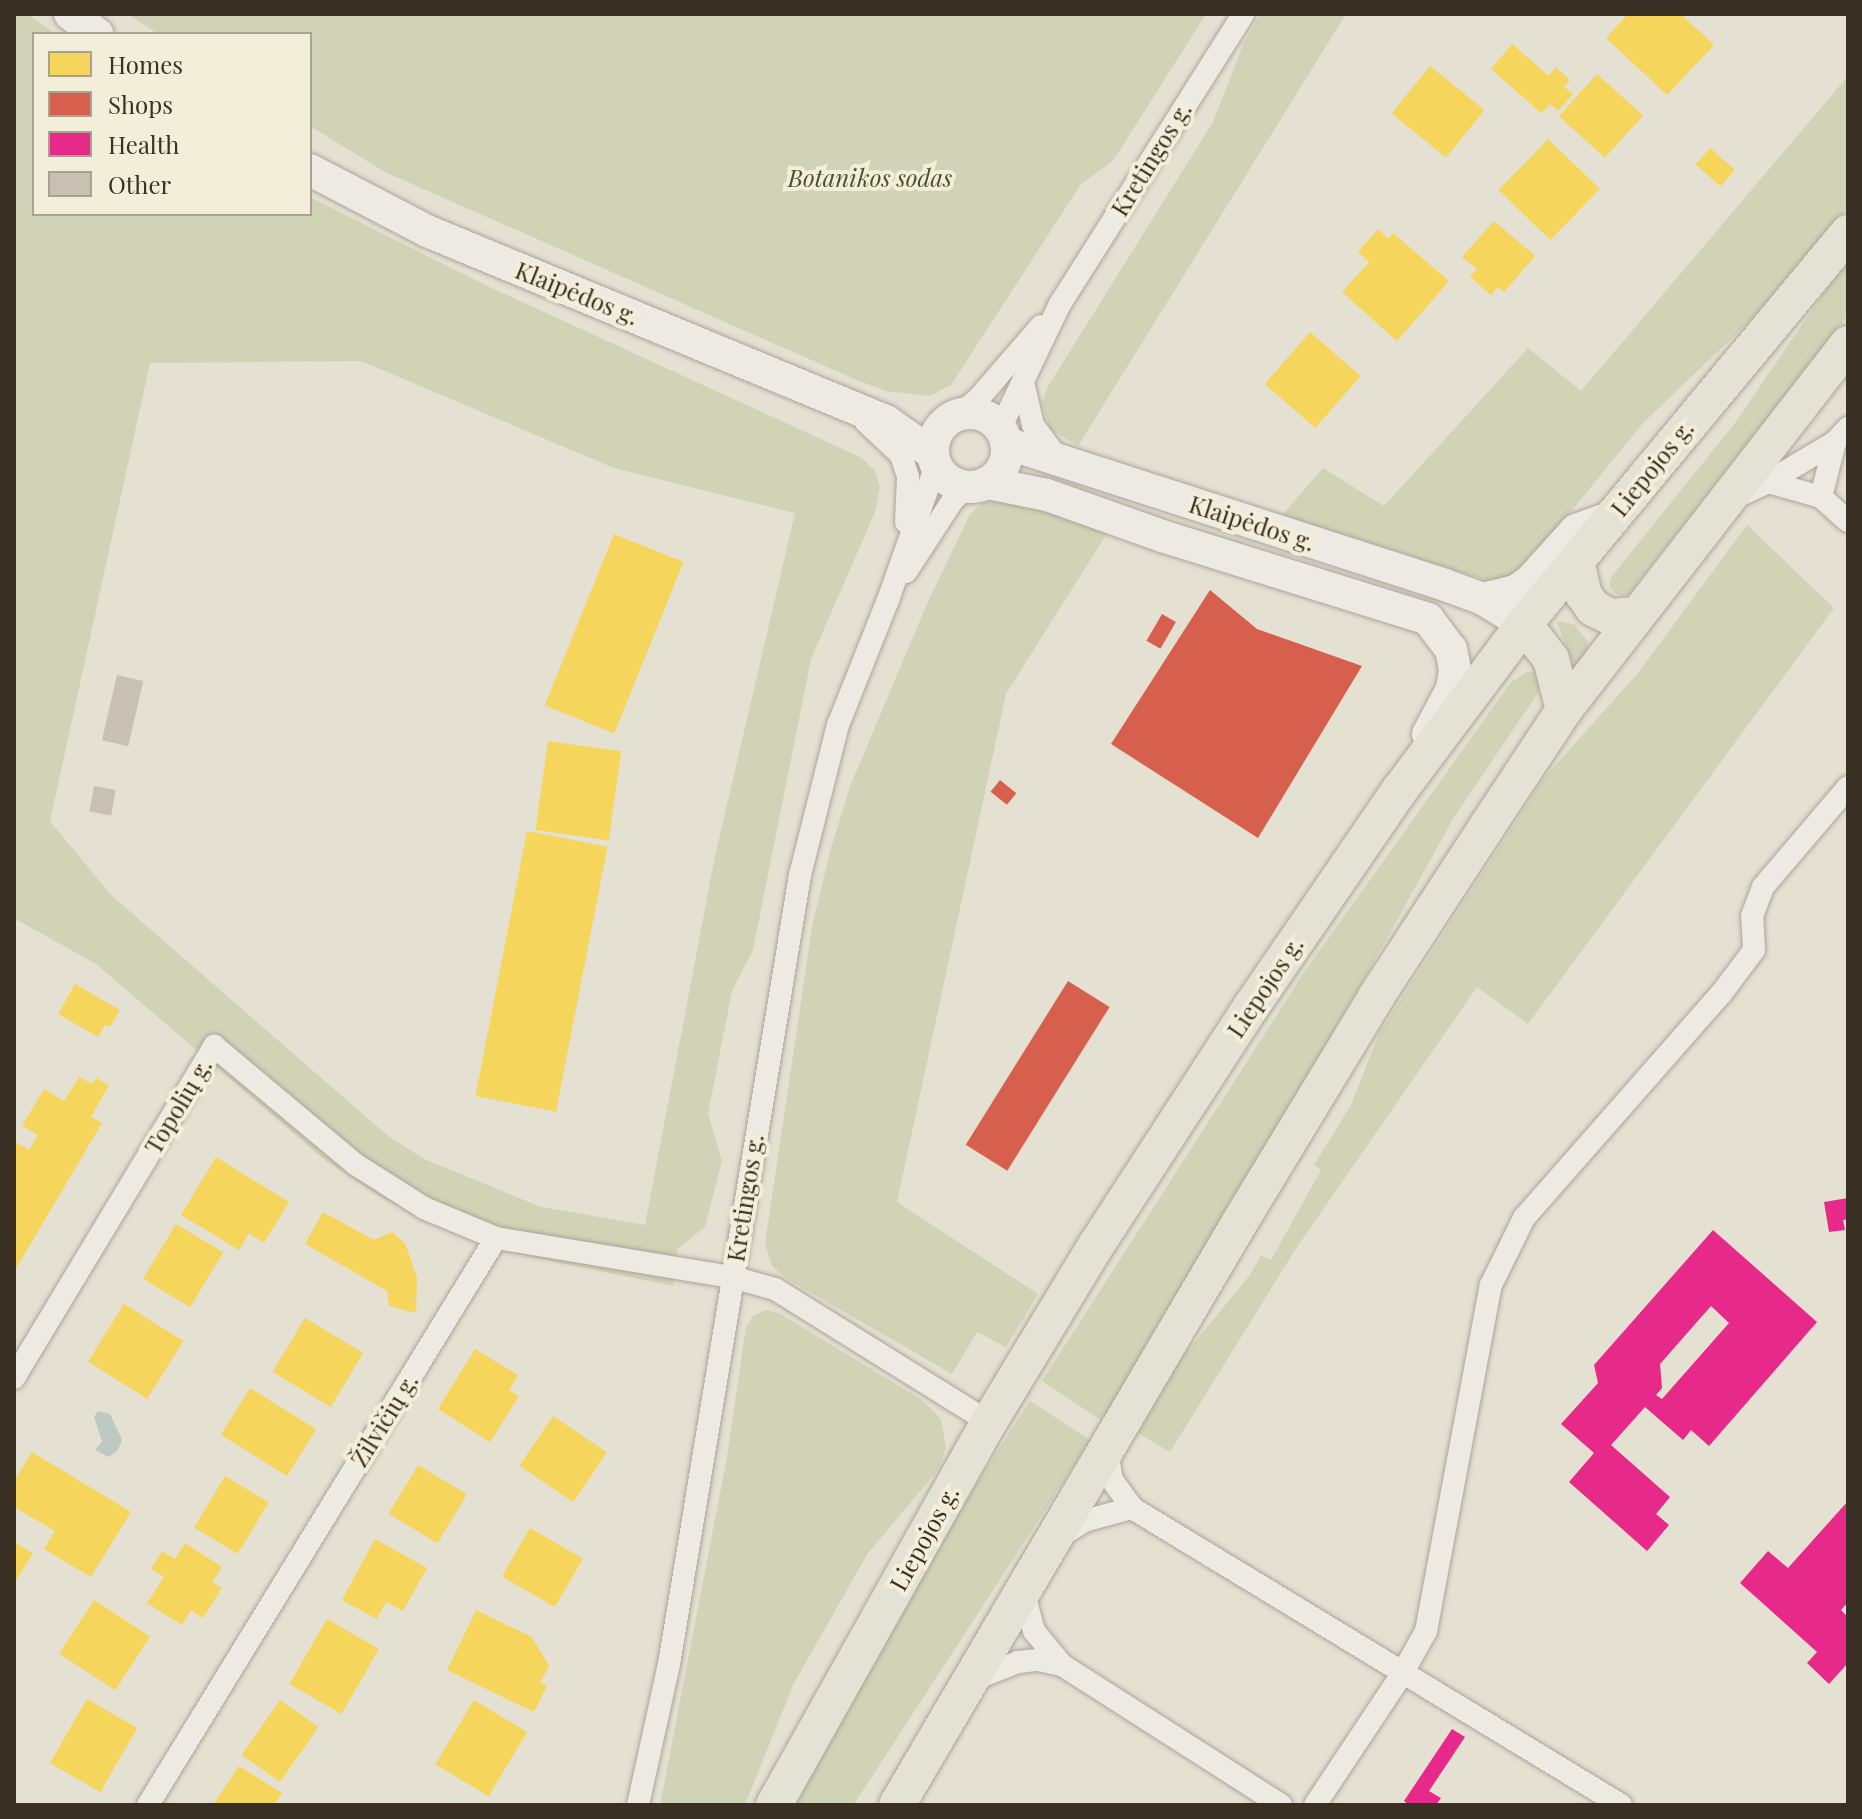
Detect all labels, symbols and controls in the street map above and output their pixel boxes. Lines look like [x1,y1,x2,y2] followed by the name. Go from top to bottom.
[32,32,312,216] legend
[108,48,183,80] text: Homes
[108,88,173,120] text: Shops
[1105,97,1197,221] street label: Kretingos g.
[108,128,179,160] text: Health
[788,164,952,192] park label: Botanikos sodas
[108,168,171,200] text: Other
[511,255,643,331] street label: Klaipėdos g.
[1605,414,1699,522] street label: Liepojos g.
[1186,489,1318,557] street label: Klaipėdos g.
[1221,931,1309,1043] street label: Liepojos g.
[138,1053,218,1159] street label: Topolių g.
[721,1132,769,1264] street label: Kretingos g.
[344,1368,424,1472] street label: Žilvičių g.
[883,1481,965,1595] street label: Liepojos g.

